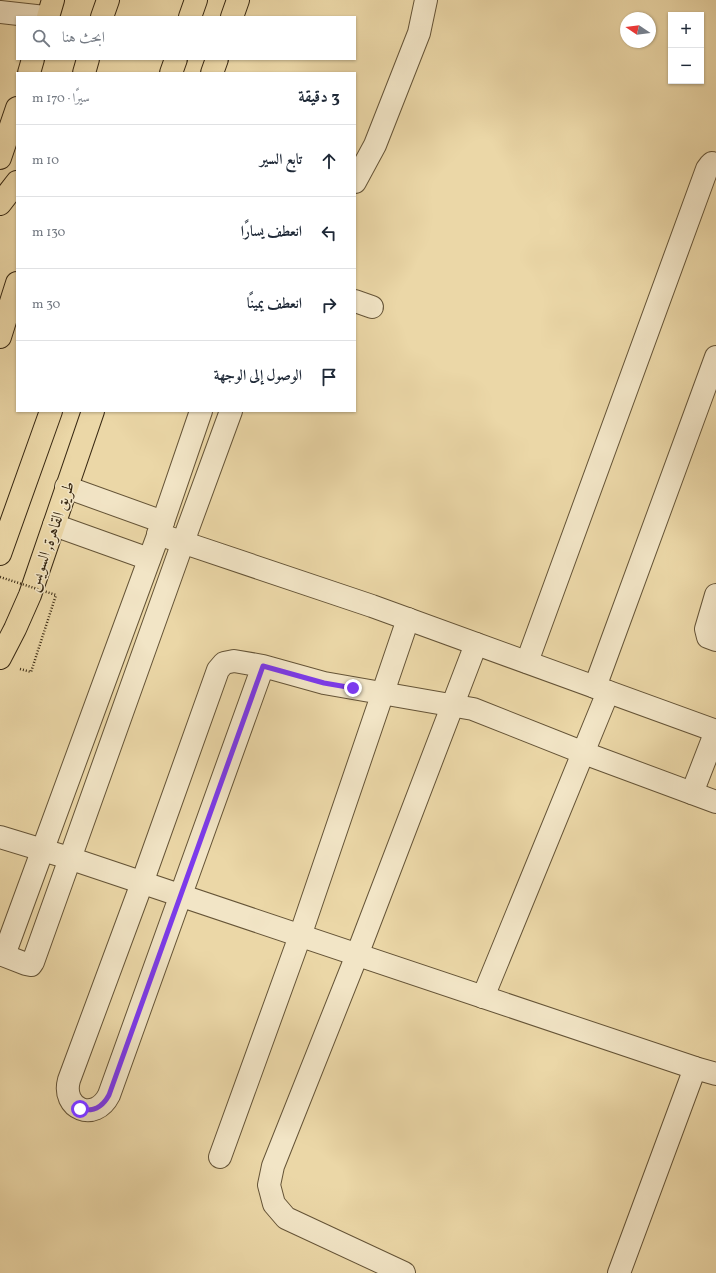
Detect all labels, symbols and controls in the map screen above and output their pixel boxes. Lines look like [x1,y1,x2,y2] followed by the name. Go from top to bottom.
[620,12,656,48] north arrow
[668,12,704,84] map controls
[668,12,704,48] button: +
[16,16,356,60] search box
[30,27,52,49] icon: search
[62,28,105,49] text: ابحث هنا
[668,48,704,84] button: −
[298,86,340,109] text: 3 دقيقة
[32,90,90,108] text: سيرًا · 170 m
[260,150,302,171] text: تابع السير
[318,150,340,172] icon: ahead
[32,152,59,170] text: 10 m
[241,222,302,243] text: انعطف يسارًا
[318,222,340,244] icon: left
[32,224,65,242] text: 130 m
[247,294,302,315] text: انعطف يمينًا
[318,294,340,316] icon: right
[32,296,60,314] text: 30 m
[214,366,302,387] text: الوصول إلى الوجهة
[318,366,340,388] icon: arrive
[23,478,81,595] street label: طريق القاهرة, السويس
[344,679,362,697] route end
[71,1100,89,1118] route start

